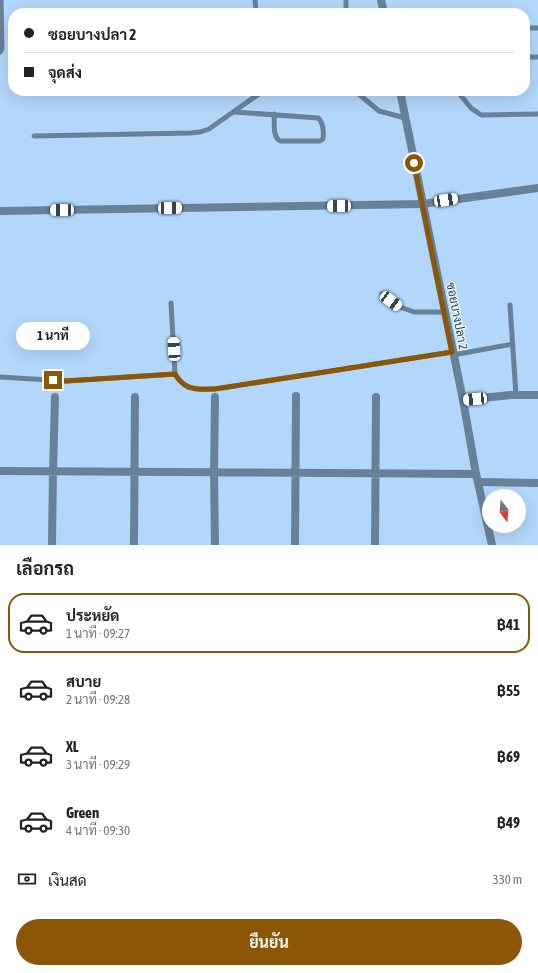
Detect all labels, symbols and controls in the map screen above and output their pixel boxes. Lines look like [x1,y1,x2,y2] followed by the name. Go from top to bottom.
[48,26,136,43] text: ซอยบางปลา 2
[48,64,82,81] text: จุดส่ง
[405,154,423,172] route start
[433,192,459,208] car
[327,200,351,212] car
[158,202,182,214] car
[50,204,74,216] car
[444,281,470,351] street label: ซอยบางปลา 2
[378,289,404,313] car
[16,322,90,350] callout: 1 นาที
[37,328,69,343] text: 1 นาที
[167,337,181,361] car
[44,371,62,389] route end
[463,392,487,406] car
[482,489,526,533] north arrow
[482,489,526,533] map controls
[16,558,74,579] text: เลือกรถ
[18,605,54,641] icon: car
[66,607,119,624] text: ประหยัด
[497,616,520,633] text: ฿41
[66,626,130,641] text: 1 นาที · 09:27
[18,671,54,707] icon: car
[66,673,101,690] text: สบาย
[497,682,520,699] text: ฿55
[66,692,130,707] text: 2 นาที · 09:28
[18,737,54,773] icon: car
[66,738,79,755] text: XL
[497,748,520,765] text: ฿69
[66,757,130,772] text: 3 นาที · 09:29
[18,803,54,839] icon: car
[66,804,99,821] text: Green
[497,814,520,831] text: ฿49
[66,823,130,838] text: 4 นาที · 09:30
[16,868,38,890] icon: cash
[48,872,87,889] text: เงินสด
[493,872,522,887] text: 330 m
[16,919,522,965] button: ยืนยัน

